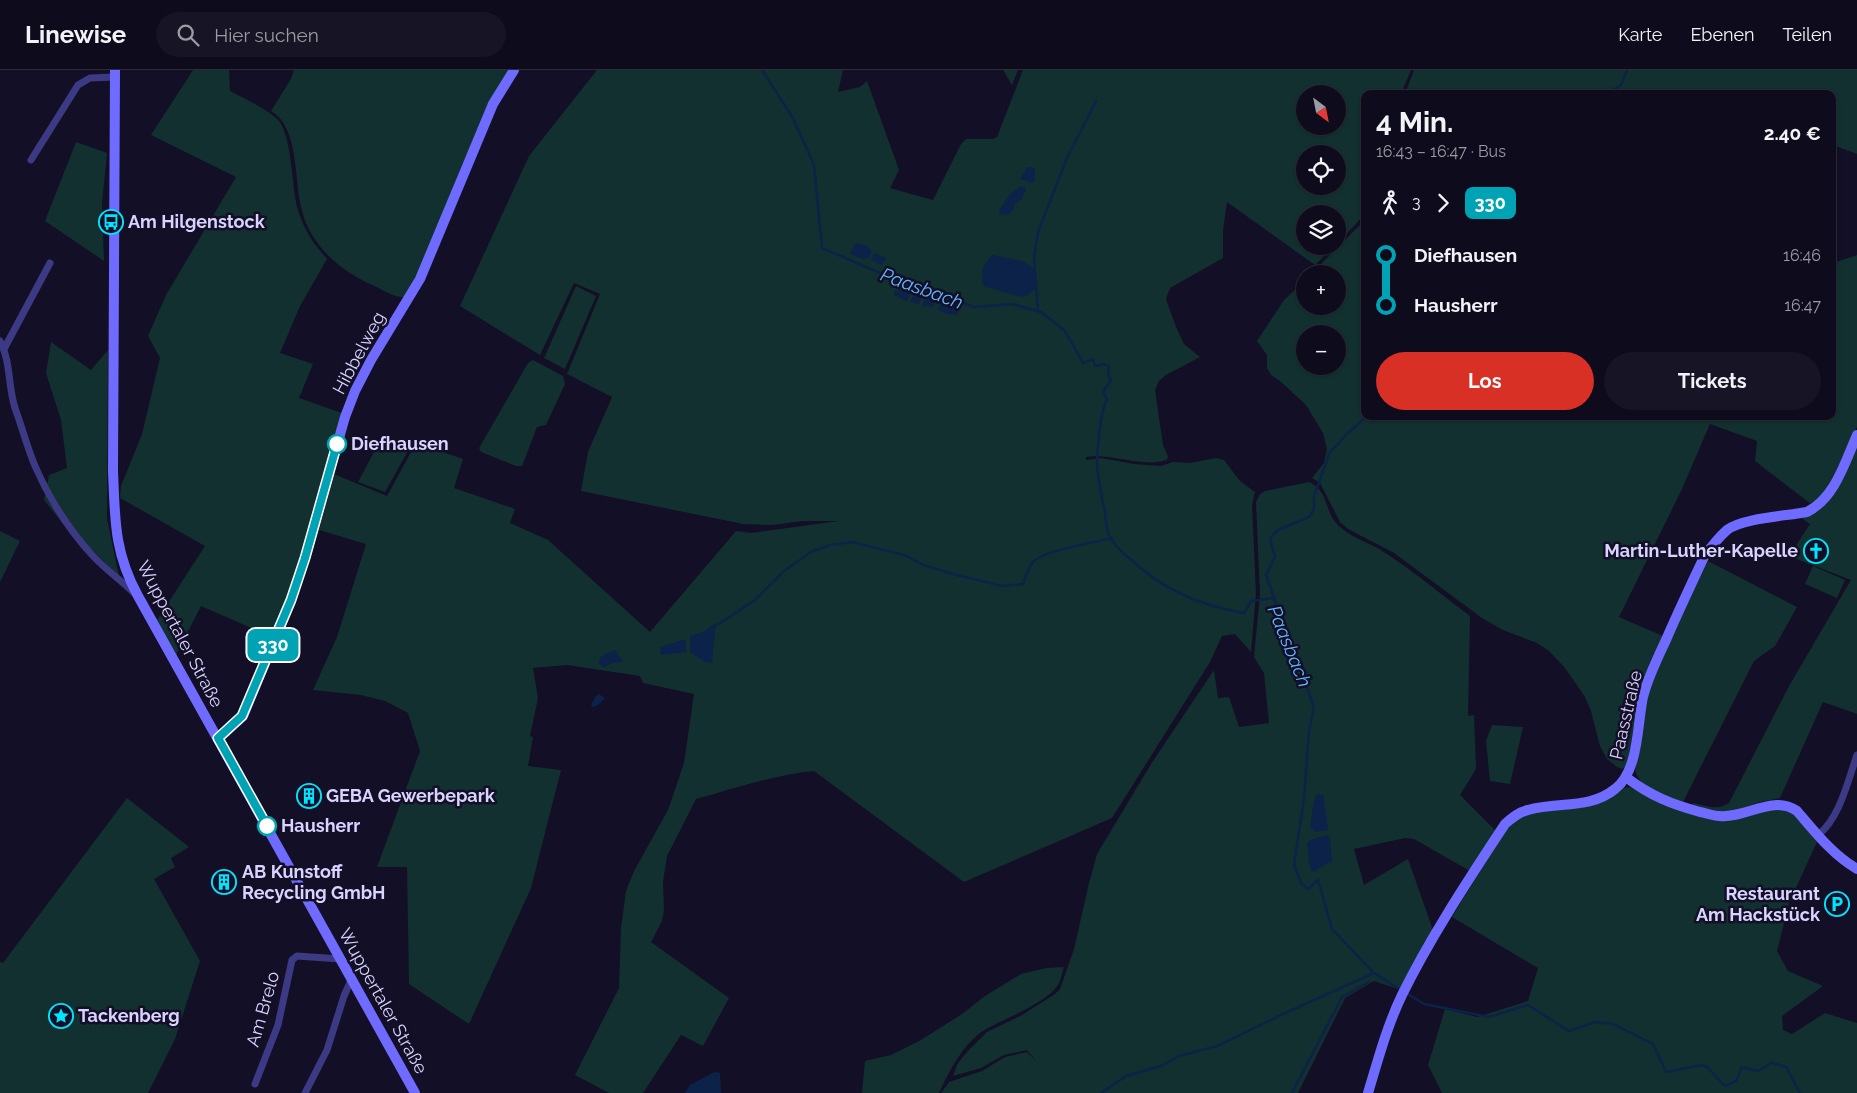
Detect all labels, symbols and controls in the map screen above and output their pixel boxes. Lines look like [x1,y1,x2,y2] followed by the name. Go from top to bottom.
[156,12,506,57] search box
[25,20,126,49] text: Linewise
[174,21,202,49] icon: search
[214,24,319,46] text: Hier suchen
[1618,24,1662,45] text: Karte
[1690,24,1755,45] text: Ebenen
[1783,24,1832,45] text: Teilen
[1296,85,1346,135] north arrow
[1296,85,1346,375] map controls
[1376,106,1453,139] text: 4 Min.
[1764,122,1821,144] text: 2.40 €
[1376,142,1506,161] text: 16:43 – 16:47 · Bus
[1296,145,1346,195] button: locate
[1376,189,1404,217] icon: walk
[1429,189,1457,217] icon: forward
[1475,192,1506,213] text: 330
[1412,193,1421,212] text: 3
[1296,205,1346,255] button: layers
[98,209,124,235] bus stop icon: Am Hilgenstock
[128,211,266,232] place label: Am Hilgenstock
[1414,244,1517,266] text: Diefhausen
[1783,246,1821,265] text: 16:46
[878,263,966,313] water label: Paasbach
[1296,265,1346,315] button: +
[1414,294,1498,316] text: Hausherr
[1784,296,1821,315] text: 16:47
[328,308,389,398] street label: Hibbelweg
[1296,325,1346,375] button: −
[1376,352,1594,410] button: Los
[1604,352,1821,410] button: Tickets
[351,433,449,454] place label: Diefhausen
[327,434,347,454] marker: Diefhausen
[1803,538,1829,564] church icon: Martin-Luther-Kapelle
[1604,540,1798,561] place label: Martin-Luther-Kapelle
[133,557,228,711] street label: Wuppertaler Straße
[1264,602,1316,690] water label: Paasbach
[244,629,302,661] line badge: 330
[257,634,289,655] text: 330
[1605,668,1646,761] street label: Paasstraße
[296,783,322,809] building icon: GEBA Gewerbepark
[326,785,496,806] place label: GEBA Gewerbepark
[281,815,360,836] place label: Hausherr
[257,816,277,836] marker: Hausherr
[242,861,386,903] place label: AB Kunstoff Recycling GmbH
[211,869,237,895] building icon: AB Kunstoff Recycling GmbH
[1696,883,1821,925] place label: Restaurant Am Hackstück
[1824,891,1850,917] parking icon: Restaurant Am Hackstück
[335,924,432,1078] street label: Wuppertaler Straße
[242,968,283,1049] street label: Am Brelo
[48,1003,74,1029] place icon: Tackenberg
[78,1005,180,1026] place label: Tackenberg

